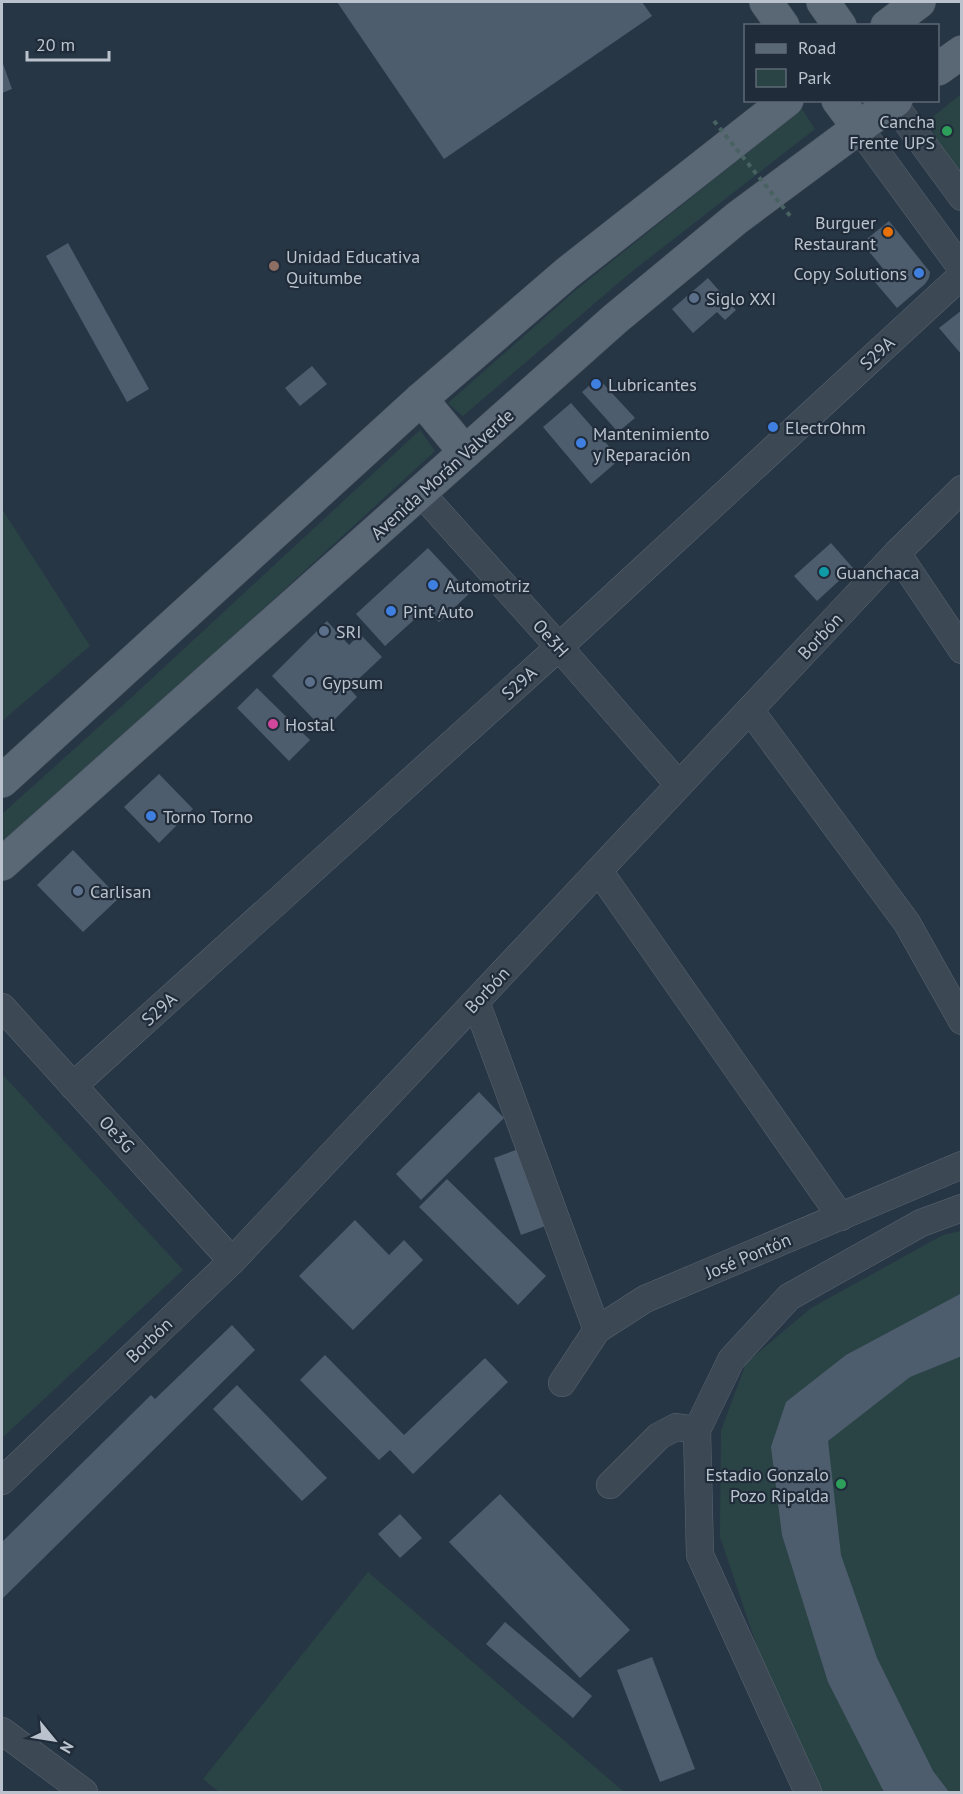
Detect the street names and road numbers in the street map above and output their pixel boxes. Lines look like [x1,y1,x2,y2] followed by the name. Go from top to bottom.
[855,331,900,375] street label: S29A
[366,404,518,544] street label: Avenida Morán Valverde
[793,608,847,664] street label: Borbón
[528,614,574,662] street label: Oe3H
[497,661,542,705] street label: S29A
[460,962,514,1018] street label: Borbón
[137,987,182,1031] street label: S29A
[94,1111,140,1157] street label: Oe3G
[701,1228,794,1285] street label: José Pontón
[121,1312,177,1368] street label: Borbón

